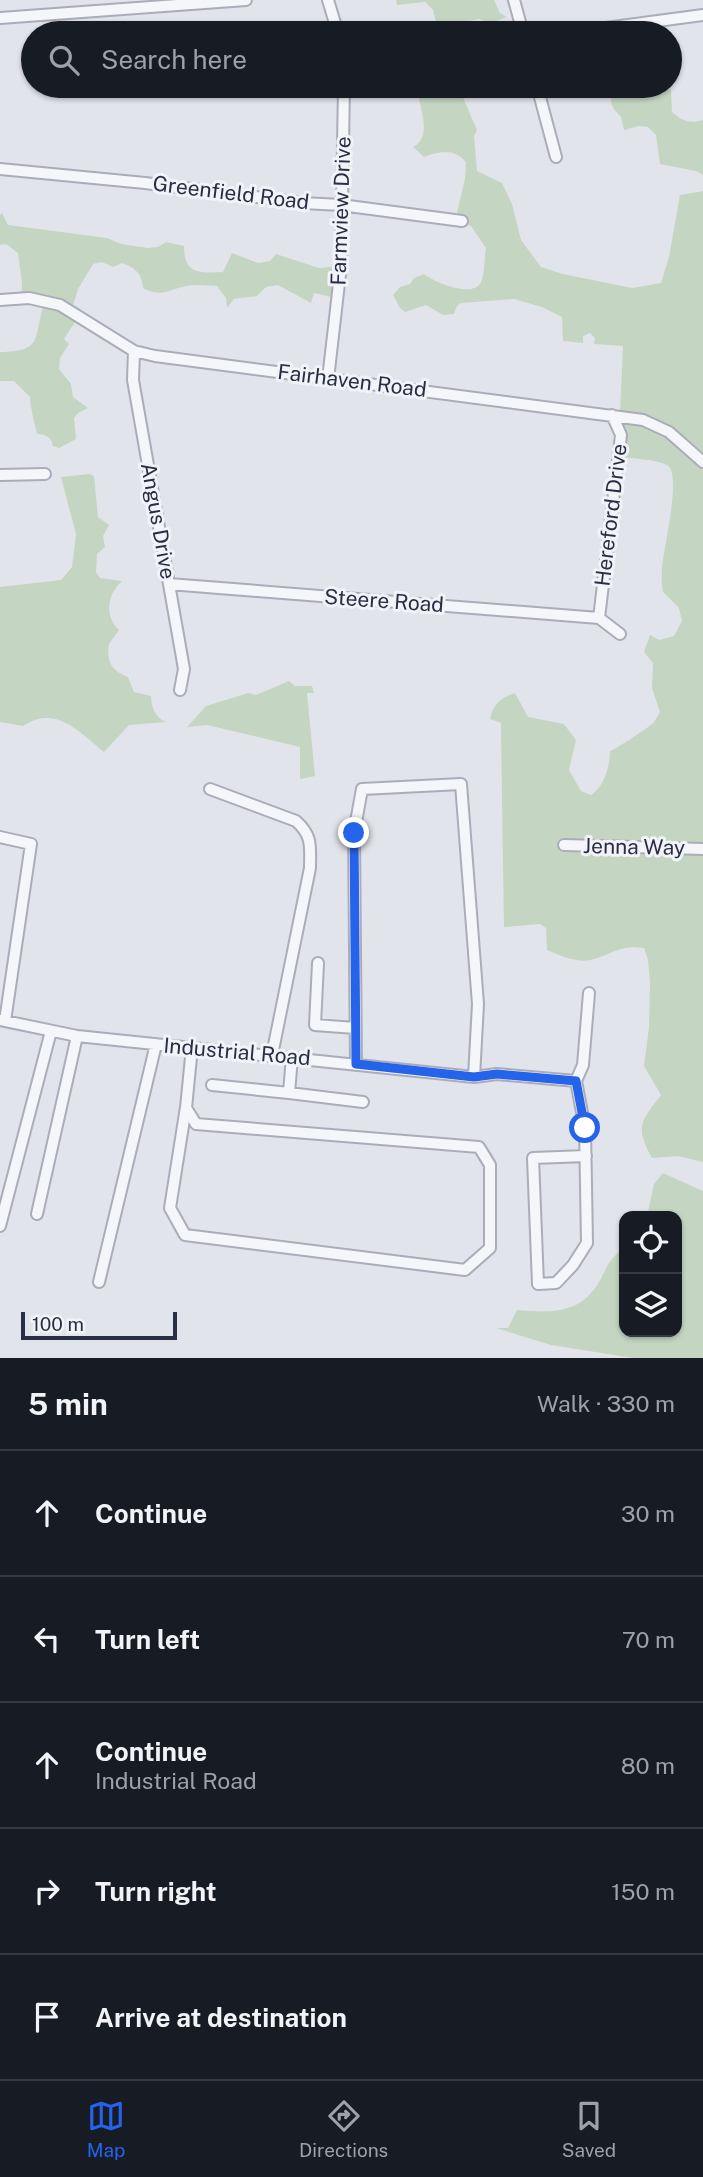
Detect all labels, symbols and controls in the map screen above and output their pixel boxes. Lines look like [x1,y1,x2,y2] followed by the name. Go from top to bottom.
[21,21,682,98] search box
[45,41,83,79] icon: search
[101,44,247,75] text: Search here
[325,136,356,286] street label: Farmview Drive
[151,170,311,215] street label: Greenfield Road
[276,359,428,402] street label: Fairhaven Road
[589,442,632,588] street label: Hereford Drive
[136,461,181,581] street label: Angus Drive
[323,584,445,617] street label: Steere Road
[338,817,369,848] route end
[583,833,685,860] street label: Jenna Way
[162,1033,312,1070] street label: Industrial Road
[569,1112,600,1143] route start
[619,1211,682,1337] map controls
[619,1211,682,1274] button: locate
[619,1274,682,1337] button: layers
[21,1309,177,1341] scale bar
[32,1313,84,1335] text: 100 m
[28,1386,108,1422] text: 5 min
[537,1390,675,1417] text: Walk · 330 m
[28,1494,66,1532] icon: ahead
[95,1498,207,1529] text: Continue
[621,1500,675,1527] text: 30 m
[28,1620,66,1658] icon: left
[95,1624,200,1655] text: Turn left
[622,1626,675,1653] text: 70 m
[95,1736,207,1767] text: Continue
[28,1746,66,1784] icon: ahead
[621,1752,675,1779] text: 80 m
[95,1767,257,1794] text: Industrial Road
[28,1872,66,1910] icon: right
[95,1876,217,1907] text: Turn right
[611,1878,675,1905] text: 150 m
[28,1998,66,2036] icon: arrive
[95,2002,347,2033] text: Arrive at destination
[87,2097,125,2161] tab: Map
[299,2097,388,2161] tab: Directions
[562,2097,616,2161] tab: Saved

